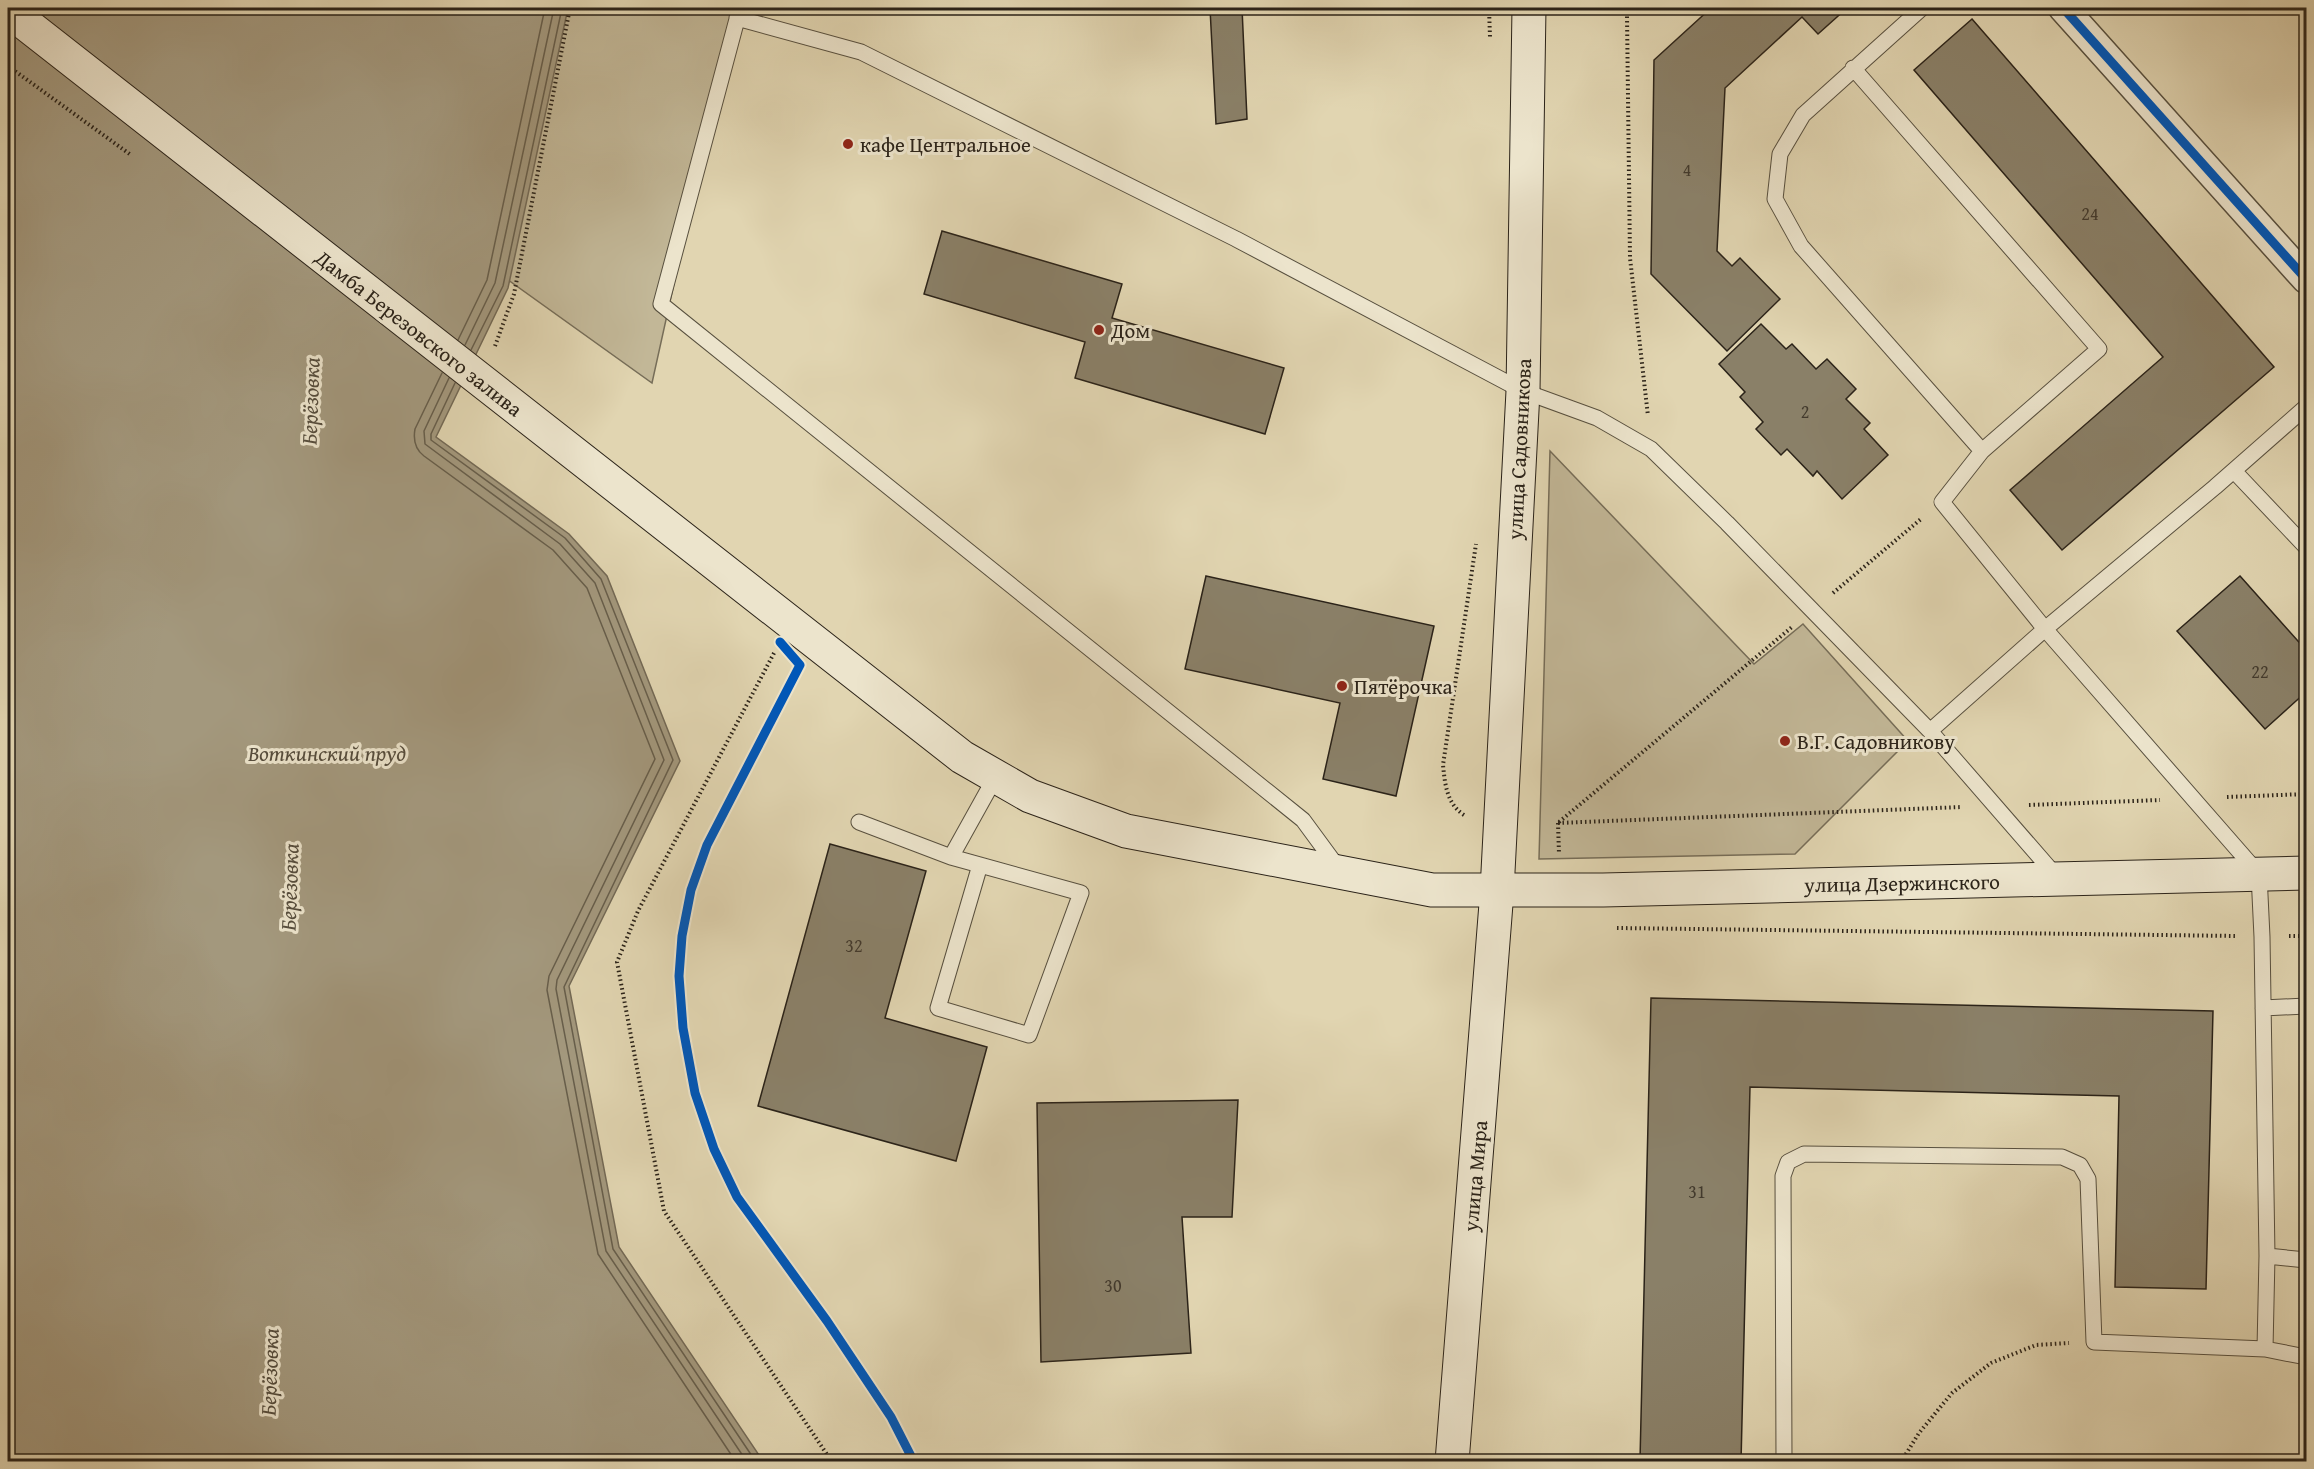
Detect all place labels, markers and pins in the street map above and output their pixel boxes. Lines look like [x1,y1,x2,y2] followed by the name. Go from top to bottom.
[860,129,1031,160] place label: кафе Центральное
[841,137,855,151] marker: кафе Центральное
[1110,315,1150,346] place label: Дом
[1092,323,1106,337] marker: Дом
[1354,671,1452,702] place label: Пятёрочка
[1335,679,1349,693] marker: Пятёрочка
[1797,726,1955,757] place label: В.Г. Садовникову
[1778,734,1792,748] marker: В.Г. Садовникову

